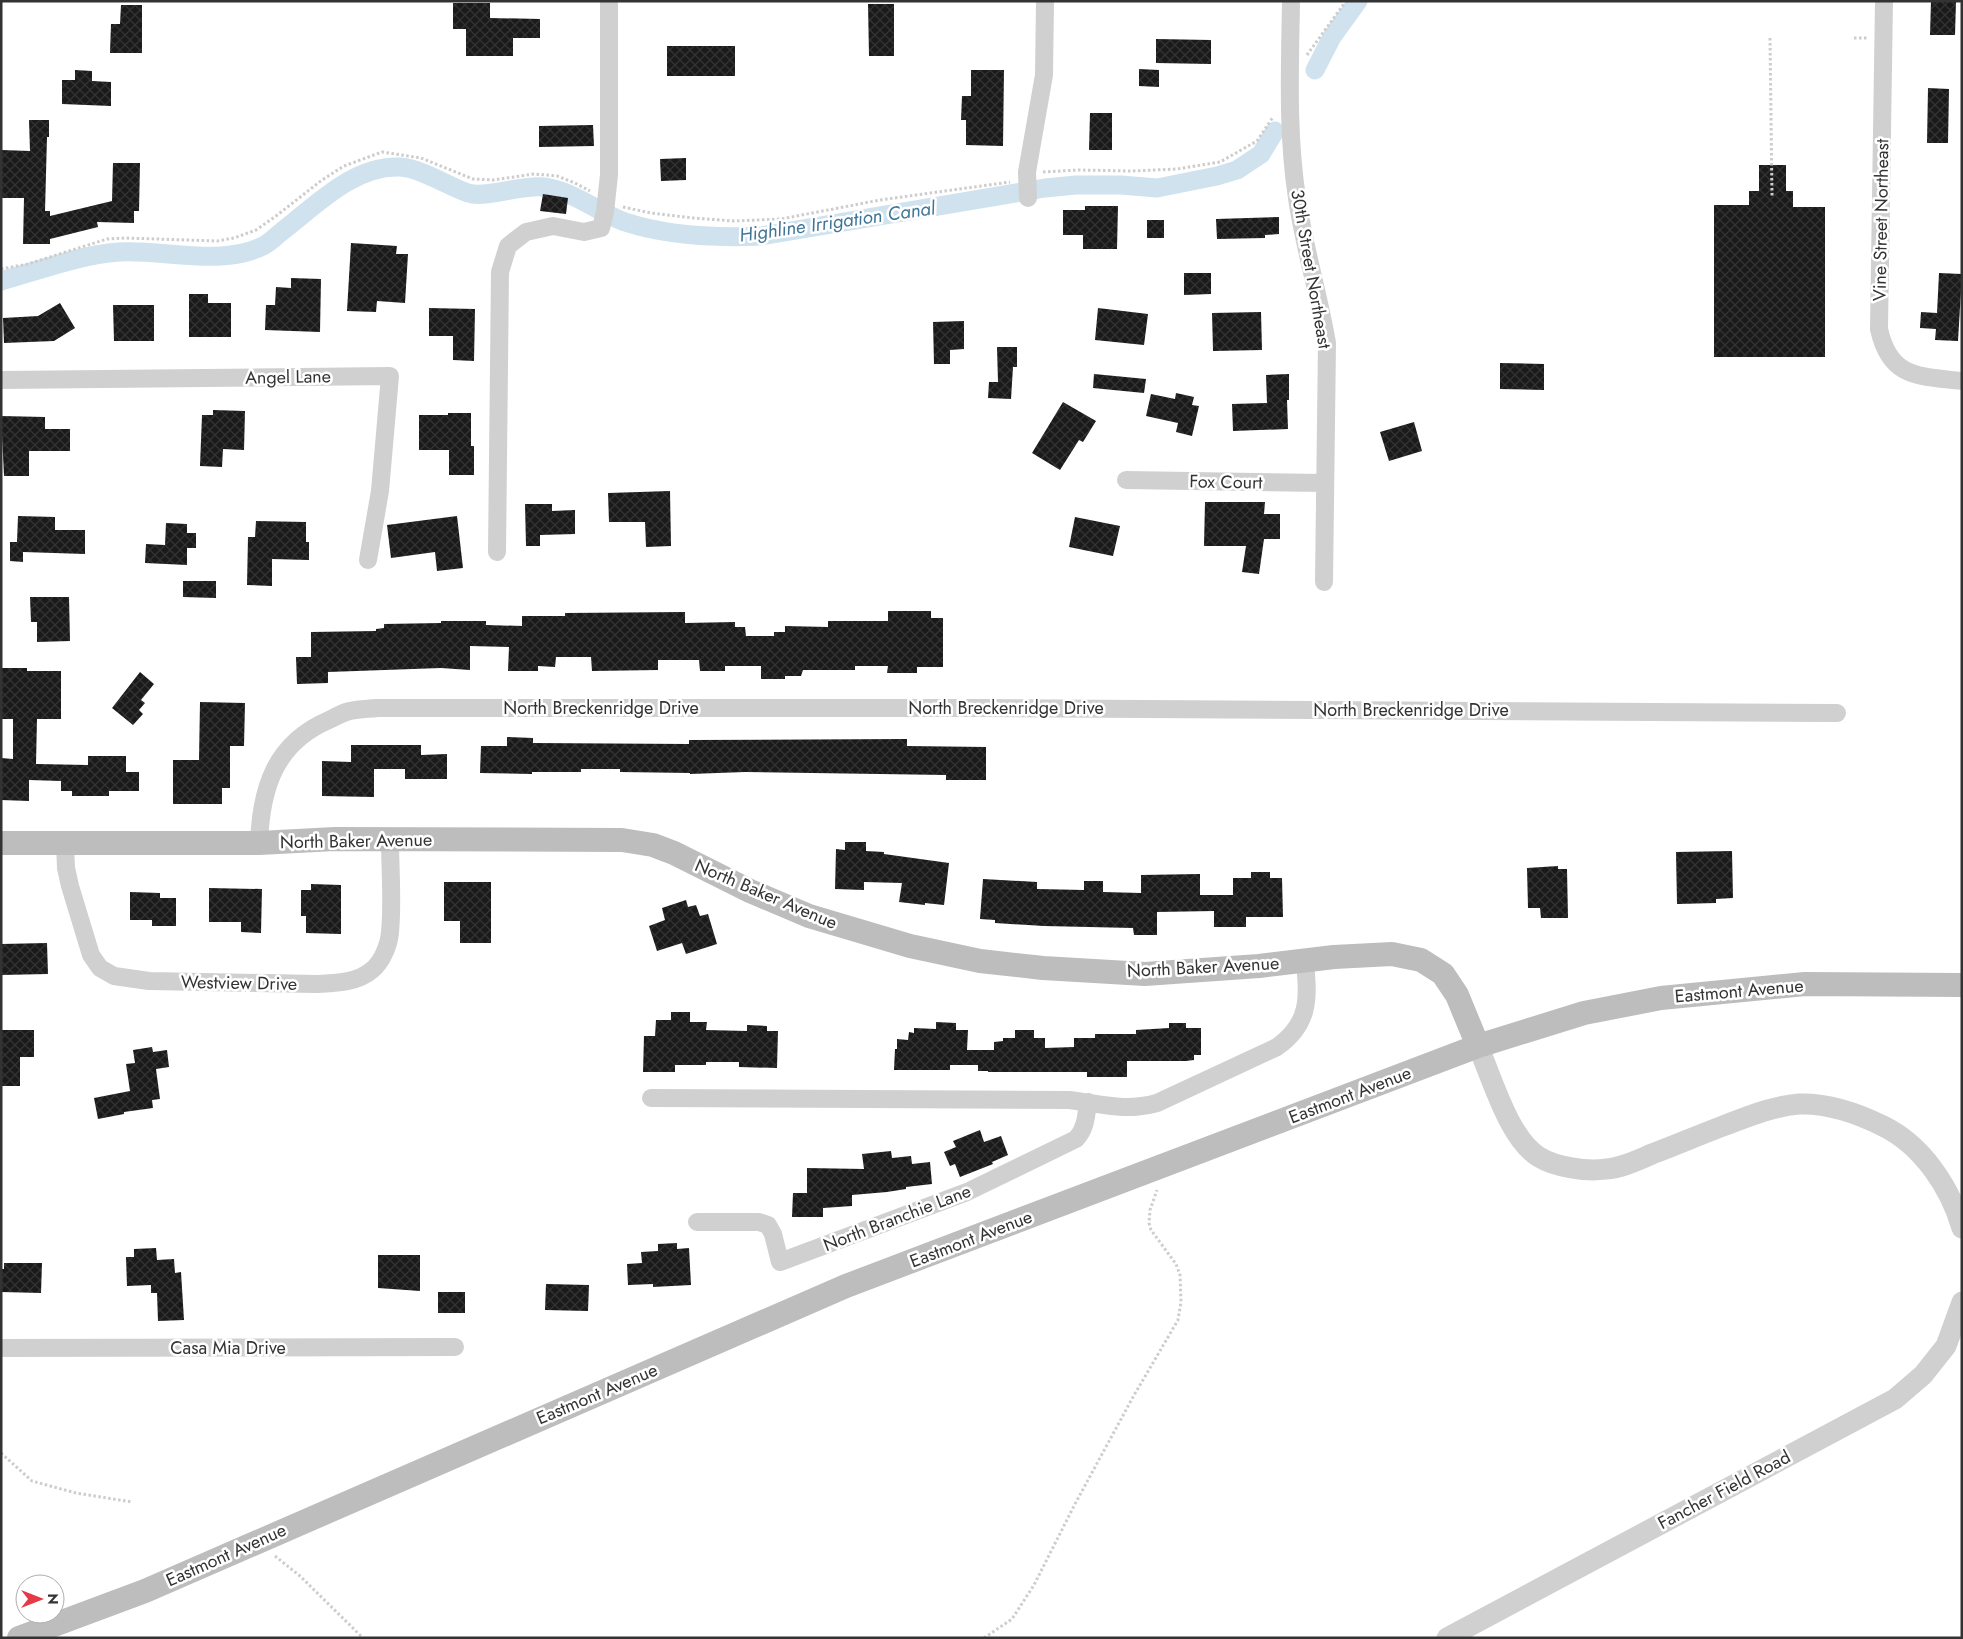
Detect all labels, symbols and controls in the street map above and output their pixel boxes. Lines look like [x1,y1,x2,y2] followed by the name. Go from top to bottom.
[1867,138,1895,301] street label: Vine Street Northeast
[1284,187,1338,351] street label: 30th Street Northeast
[738,194,937,249] water label: Highline Irrigation Canal
[245,363,331,391] street label: Angel Lane
[1189,468,1263,496] street label: Fox Court
[503,695,699,721] street label: North Breckenridge Drive
[908,695,1104,721] street label: North Breckenridge Drive
[1313,697,1509,723] street label: North Breckenridge Drive
[280,827,432,855] street label: North Baker Avenue
[691,852,841,936] street label: North Baker Avenue
[1126,950,1280,984] street label: North Baker Avenue
[181,969,297,997] street label: Westview Drive
[1673,972,1805,1010] street label: Eastmont Avenue
[1285,1060,1415,1130] street label: Eastmont Avenue
[819,1178,975,1258] street label: North Branchie Lane
[906,1204,1036,1274] street label: Eastmont Avenue
[170,1335,286,1361] street label: Casa Mia Drive
[532,1357,662,1431] street label: Eastmont Avenue
[1653,1444,1795,1536] street label: Fancher Field Road
[162,1517,290,1593] street label: Eastmont Avenue
[15,1574,65,1624] north arrow
[43,1593,63,1605] text: N

